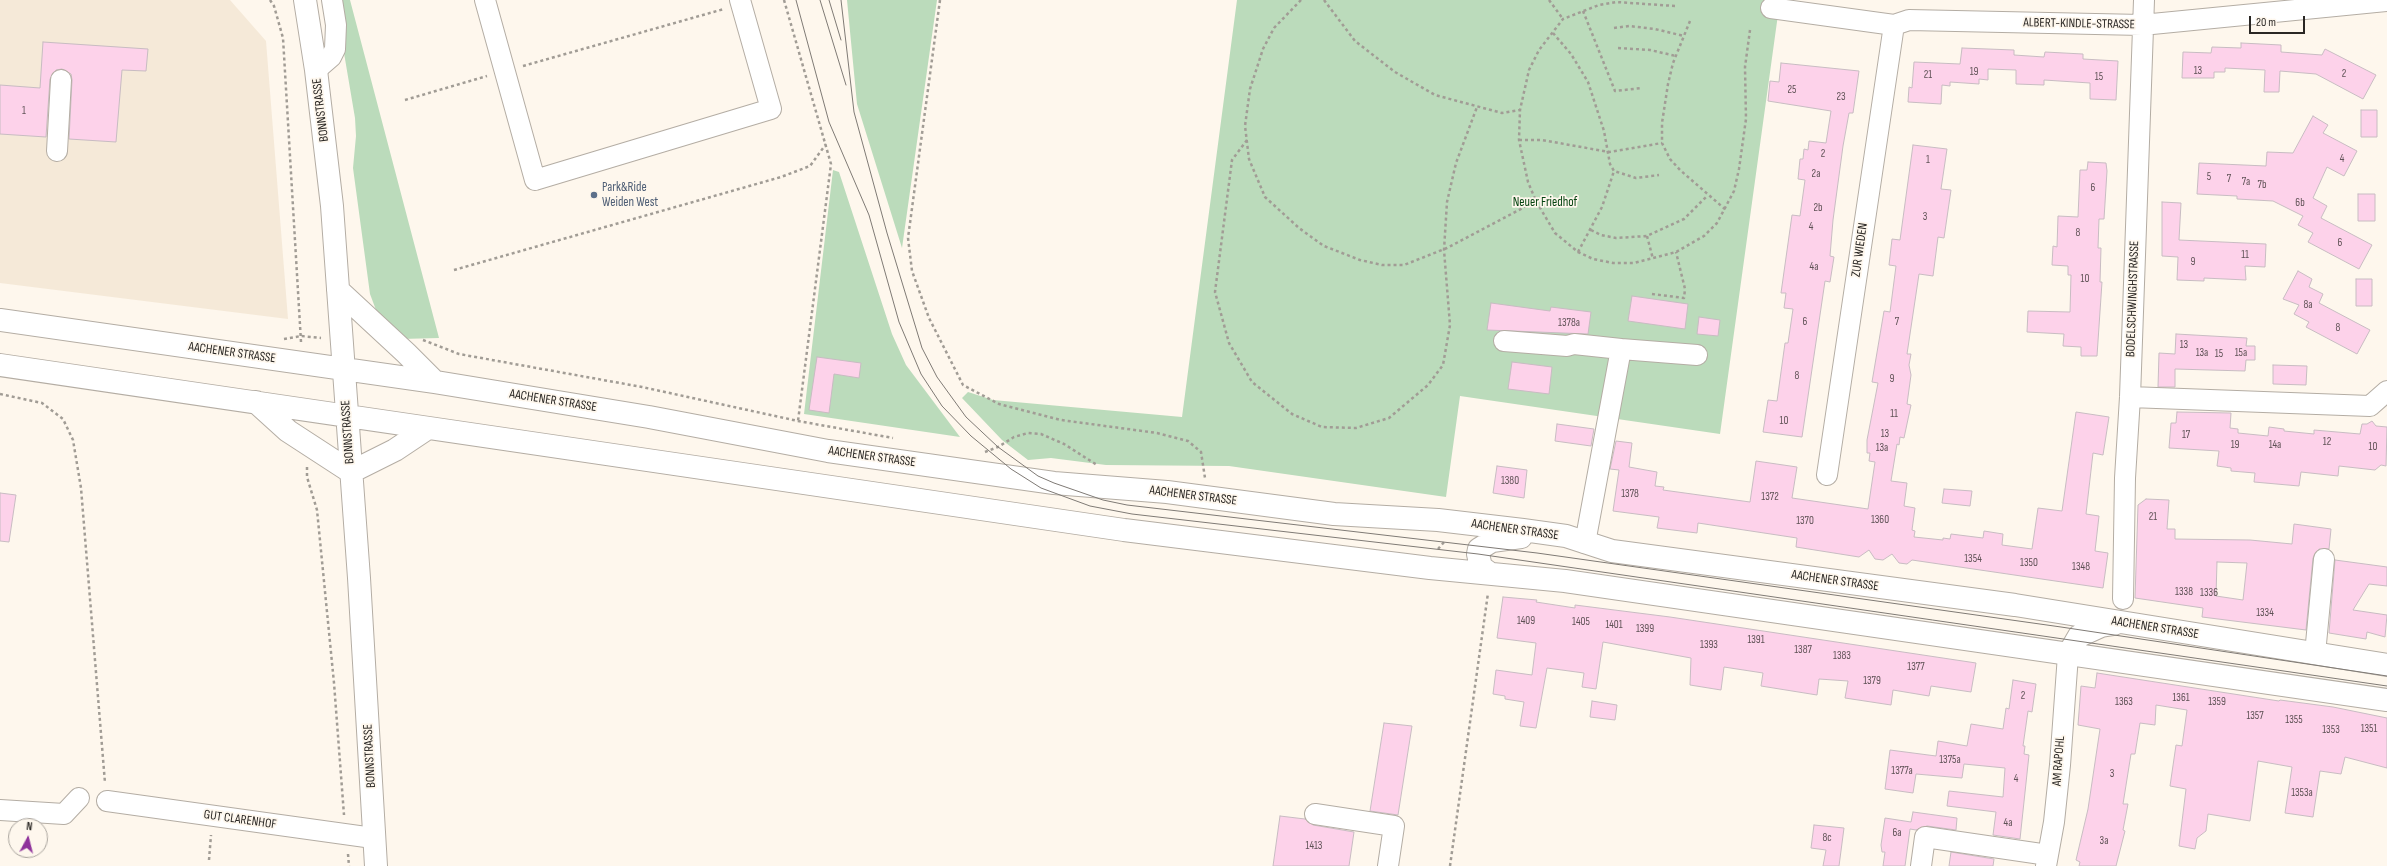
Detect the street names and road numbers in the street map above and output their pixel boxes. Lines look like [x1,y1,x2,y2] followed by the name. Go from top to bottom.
[2023,15,2135,33] street label: ALBERT-KINDLE-STRASSE
[309,77,333,143] street label: BONNSTRASSE
[1848,222,1872,278] street label: ZUR WIEDEN
[2123,241,2143,357] street label: BODELSCHWINGHSTRASSE
[187,339,277,367] street label: AACHENER STRASSE
[508,386,598,416] street label: AACHENER STRASSE
[338,400,358,464] street label: BONNSTRASSE
[827,443,917,471] street label: AACHENER STRASSE
[1148,483,1238,509] street label: AACHENER STRASSE
[1470,516,1560,544] street label: AACHENER STRASSE
[1790,567,1880,595] street label: AACHENER STRASSE
[2110,613,2200,643] street label: AACHENER STRASSE
[361,724,379,788] street label: BONNSTRASSE
[2049,735,2069,787] street label: AM RAPOHL
[203,807,277,833] street label: GUT CLARENHOF

